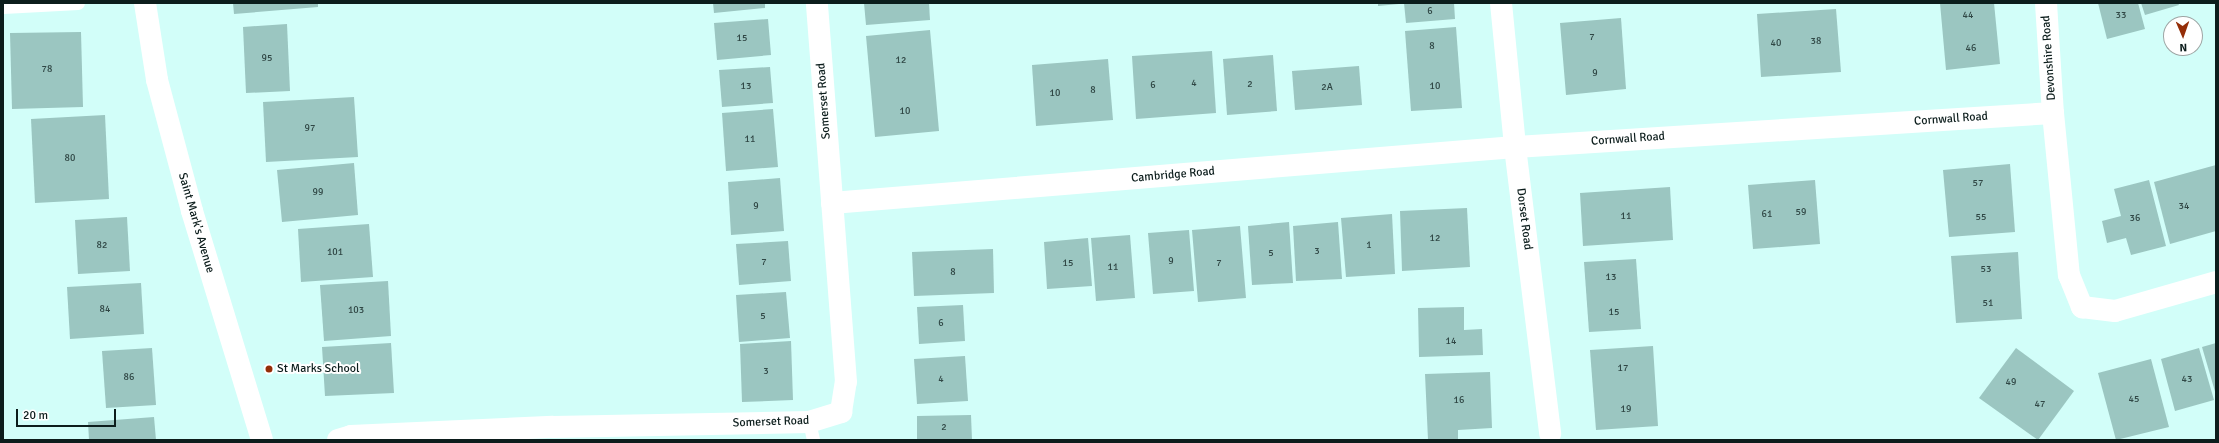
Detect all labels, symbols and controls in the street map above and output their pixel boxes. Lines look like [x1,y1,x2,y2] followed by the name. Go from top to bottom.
[1427,6,1433,18] house number: 6
[1963,10,1973,22] house number: 44
[2116,10,2126,22] house number: 33
[2039,15,2059,101] street label: Devonshire Road
[2163,16,2203,56] north arrow
[1589,32,1595,44] house number: 7
[737,33,747,45] house number: 15
[1811,36,1821,48] house number: 38
[1771,38,1781,50] house number: 40
[1429,41,1435,53] house number: 8
[2179,41,2187,54] text: N
[1966,43,1976,55] house number: 46
[262,53,272,65] house number: 95
[896,55,906,67] house number: 12
[814,62,834,140] street label: Somerset Road
[42,64,52,76] house number: 78
[1592,68,1598,80] house number: 9
[1191,78,1197,90] house number: 4
[1247,79,1253,91] house number: 2
[1150,80,1156,92] house number: 6
[741,81,751,93] house number: 13
[1430,81,1440,93] house number: 10
[1321,82,1333,94] house number: 2A
[1090,85,1096,97] house number: 8
[1050,88,1060,100] house number: 10
[900,106,910,118] house number: 10
[1914,109,1988,129] street label: Cornwall Road
[305,123,315,135] house number: 97
[1591,129,1665,149] street label: Cornwall Road
[745,134,755,146] house number: 11
[65,153,75,165] house number: 80
[1131,164,1215,186] street label: Cambridge Road
[175,171,217,275] street label: Saint Mark's Avenue
[1973,178,1983,190] house number: 57
[313,187,323,199] house number: 99
[1513,187,1535,251] street label: Dorset Road
[753,201,759,213] house number: 9
[2179,201,2189,213] house number: 34
[1796,207,1806,219] house number: 59
[1762,209,1772,221] house number: 61
[1621,211,1631,223] house number: 11
[1976,212,1986,224] house number: 55
[2130,213,2140,225] house number: 36
[1430,233,1440,245] house number: 12
[97,240,107,252] house number: 82
[1366,240,1372,252] house number: 1
[1314,246,1320,258] house number: 3
[327,247,343,259] house number: 101
[1268,248,1274,260] house number: 5
[1168,256,1174,268] house number: 9
[761,257,767,269] house number: 7
[1063,258,1073,270] house number: 15
[1216,258,1222,270] house number: 7
[1108,262,1118,274] house number: 11
[1981,264,1991,276] house number: 53
[950,267,956,279] house number: 8
[1606,272,1616,284] house number: 13
[1983,298,1993,310] house number: 51
[100,304,110,316] house number: 84
[348,305,364,317] house number: 103
[1609,307,1619,319] house number: 15
[760,311,766,323] house number: 5
[938,318,944,330] house number: 6
[1446,336,1456,348] house number: 14
[277,362,359,376] place label: St Marks School
[1618,363,1628,375] house number: 17
[264,364,274,374] marker: St Marks School
[763,366,769,378] house number: 3
[124,372,134,384] house number: 86
[938,374,944,386] house number: 4
[2182,374,2192,386] house number: 43
[2006,377,2016,389] house number: 49
[2129,394,2139,406] house number: 45
[1454,395,1464,407] house number: 16
[2035,399,2045,411] house number: 47
[18,401,118,427] scale bar
[1621,404,1631,416] house number: 19
[23,408,48,423] text: 20 m
[732,413,810,431] street label: Somerset Road
[941,422,947,434] house number: 2

